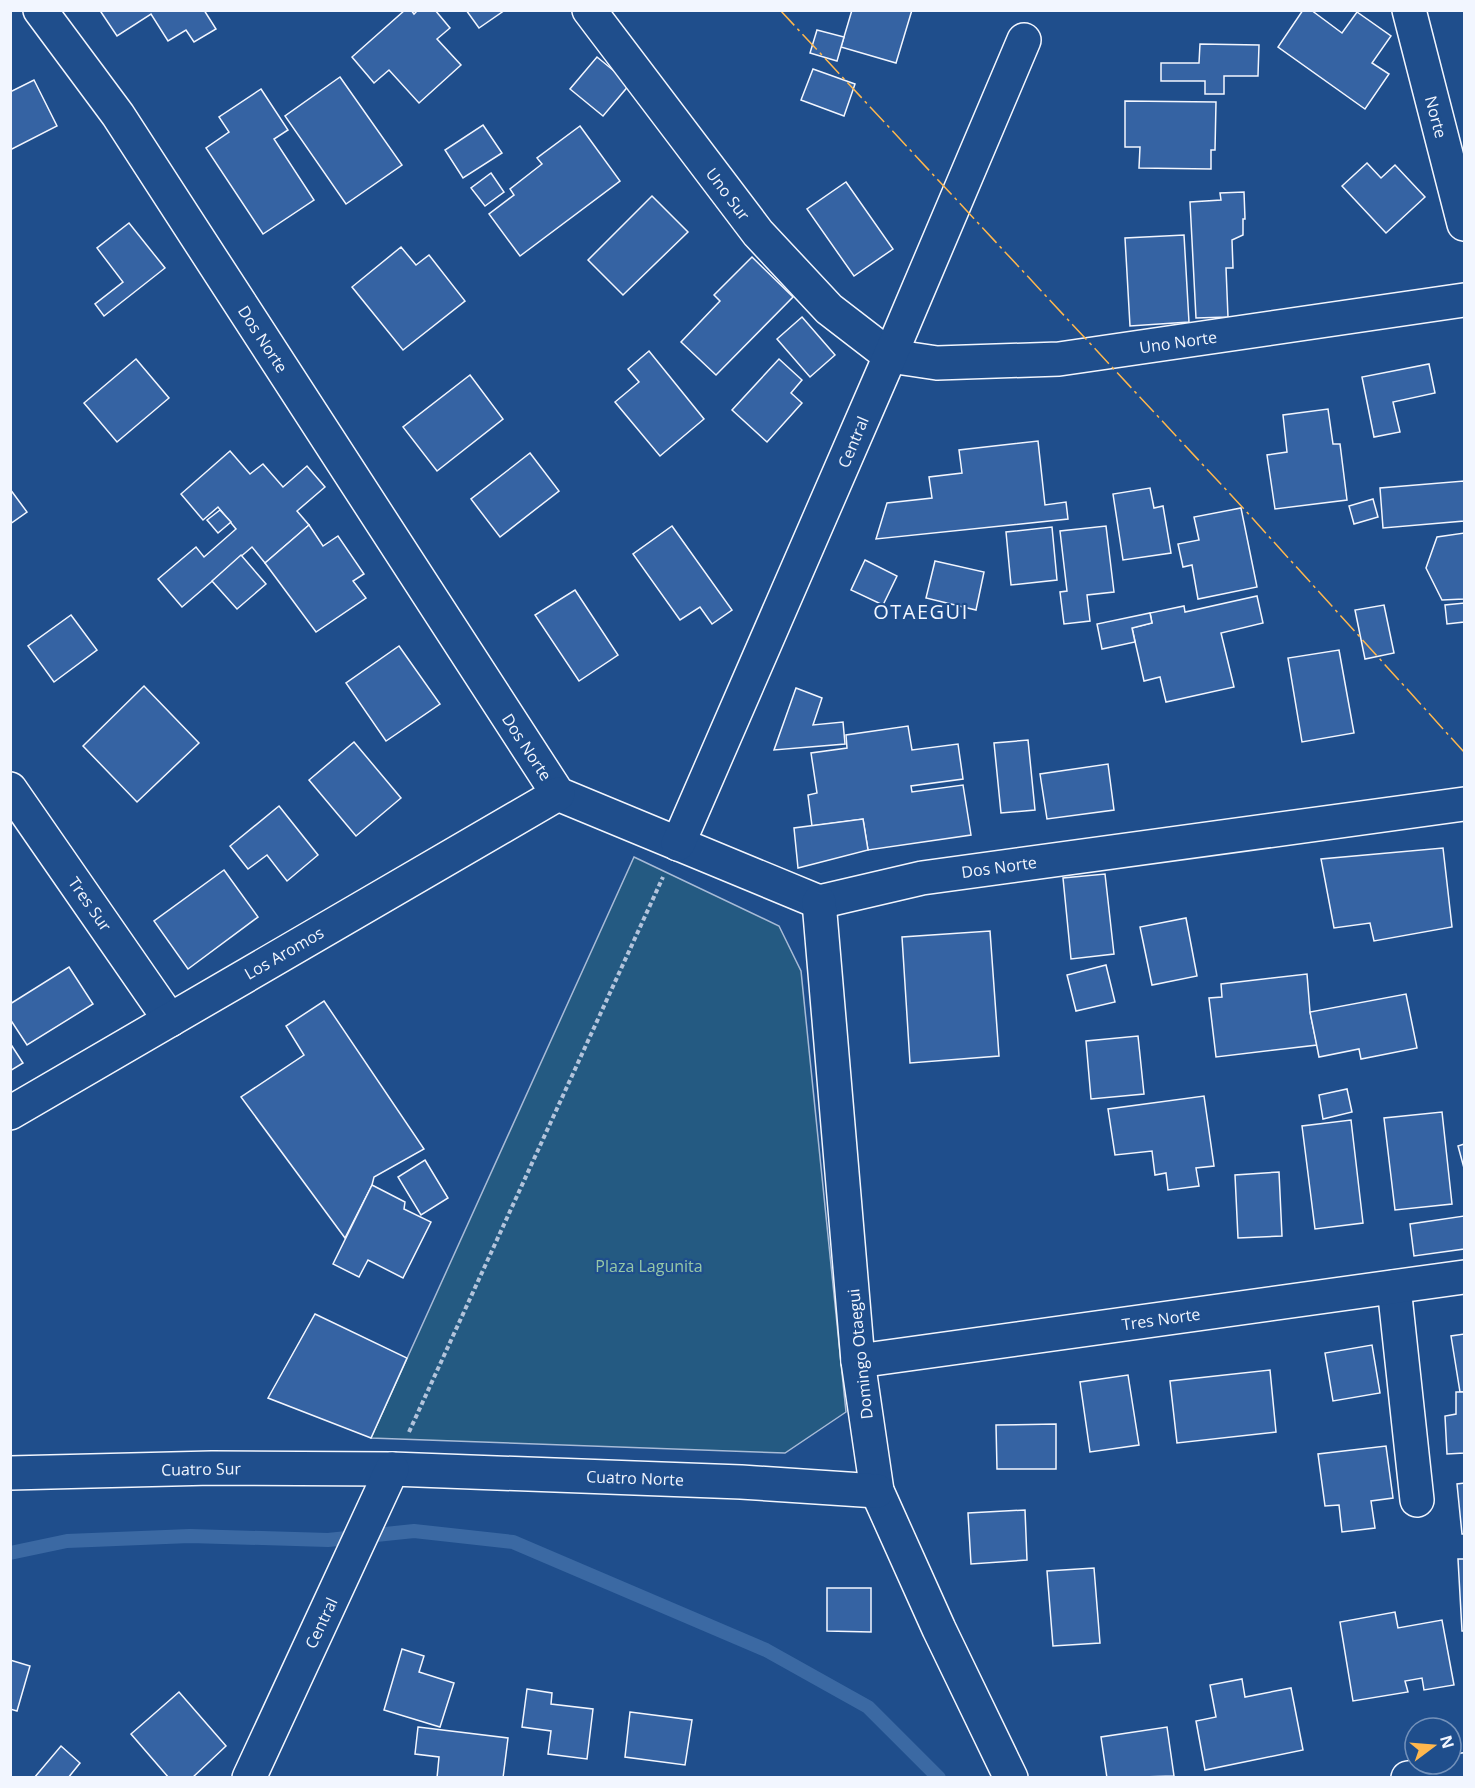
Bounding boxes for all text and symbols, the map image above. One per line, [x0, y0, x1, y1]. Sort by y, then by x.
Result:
street label: Norte [1420, 93, 1452, 141]
street label: Uno Sur [701, 163, 755, 225]
street label: Dos Norte [233, 301, 293, 377]
street label: Uno Norte [1138, 326, 1218, 358]
street label: Central [832, 413, 874, 471]
district label: OTAEGUI [873, 598, 969, 625]
street label: Dos Norte [497, 709, 557, 785]
street label: Dos Norte [960, 851, 1038, 883]
street label: Tres Sur [63, 873, 117, 936]
street label: Los Aromos [240, 921, 328, 985]
park label: Plaza Lagunita [595, 1255, 703, 1277]
street label: Domingo Otaegui [842, 1288, 878, 1420]
street label: Tres Norte [1120, 1303, 1202, 1335]
street label: Cuatro Sur [161, 1457, 242, 1481]
street label: Cuatro Norte [586, 1465, 684, 1491]
street label: Central [300, 1594, 342, 1652]
north arrow [1403, 1716, 1463, 1776]
text: N [1435, 1733, 1460, 1751]

